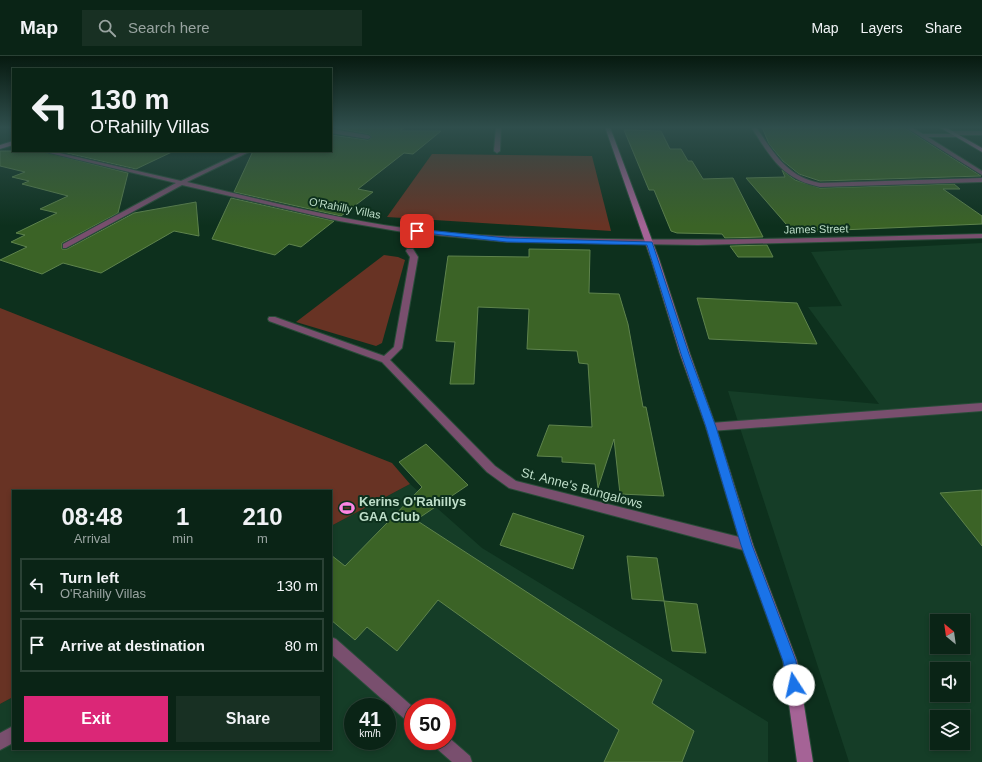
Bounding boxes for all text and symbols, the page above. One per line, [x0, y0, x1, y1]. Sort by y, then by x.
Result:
search box [82, 10, 362, 46]
text: Map [20, 17, 58, 38]
icon: search [96, 17, 118, 39]
text: Search here [128, 19, 210, 36]
text: Map [811, 20, 839, 36]
text: Layers [861, 20, 903, 36]
text: Share [925, 20, 962, 36]
icon: left [24, 84, 76, 136]
text: 130 m [90, 84, 169, 115]
text: O'Rahilly Villas [90, 117, 209, 137]
street label: O'Rahilly Villas [308, 195, 382, 221]
pin [400, 214, 434, 248]
icon: arrive [406, 220, 428, 242]
street label: James Street [783, 222, 849, 236]
street label: St. Anne's Bungalows [520, 465, 645, 512]
place label: Kerins O'Rahillys GAA Club [359, 494, 466, 524]
sports icon: Kerins O'Rahillys GAA Club [338, 499, 356, 517]
text: 08:48 [61, 503, 123, 530]
text: 1 [176, 503, 189, 530]
text: 210 [243, 503, 283, 530]
text: Arrival [74, 531, 111, 546]
text: min [172, 531, 193, 546]
text: m [257, 531, 268, 546]
text: Turn left [60, 569, 119, 586]
icon: left [26, 574, 48, 596]
text: 130 m [276, 577, 318, 594]
text: O'Rahilly Villas [60, 586, 146, 601]
north arrow [930, 614, 970, 654]
map controls [930, 614, 970, 750]
icon: arrive [26, 634, 48, 656]
text: Arrive at destination [60, 637, 205, 654]
text: 80 m [285, 637, 318, 654]
button: sound [930, 662, 970, 702]
position arrow [773, 664, 815, 706]
button: Exit [24, 696, 168, 742]
button: Share [176, 696, 320, 742]
speed limit sign: 50 [404, 698, 456, 750]
text: 41 [359, 708, 381, 730]
button: layers [930, 710, 970, 750]
text: km/h [359, 728, 381, 739]

